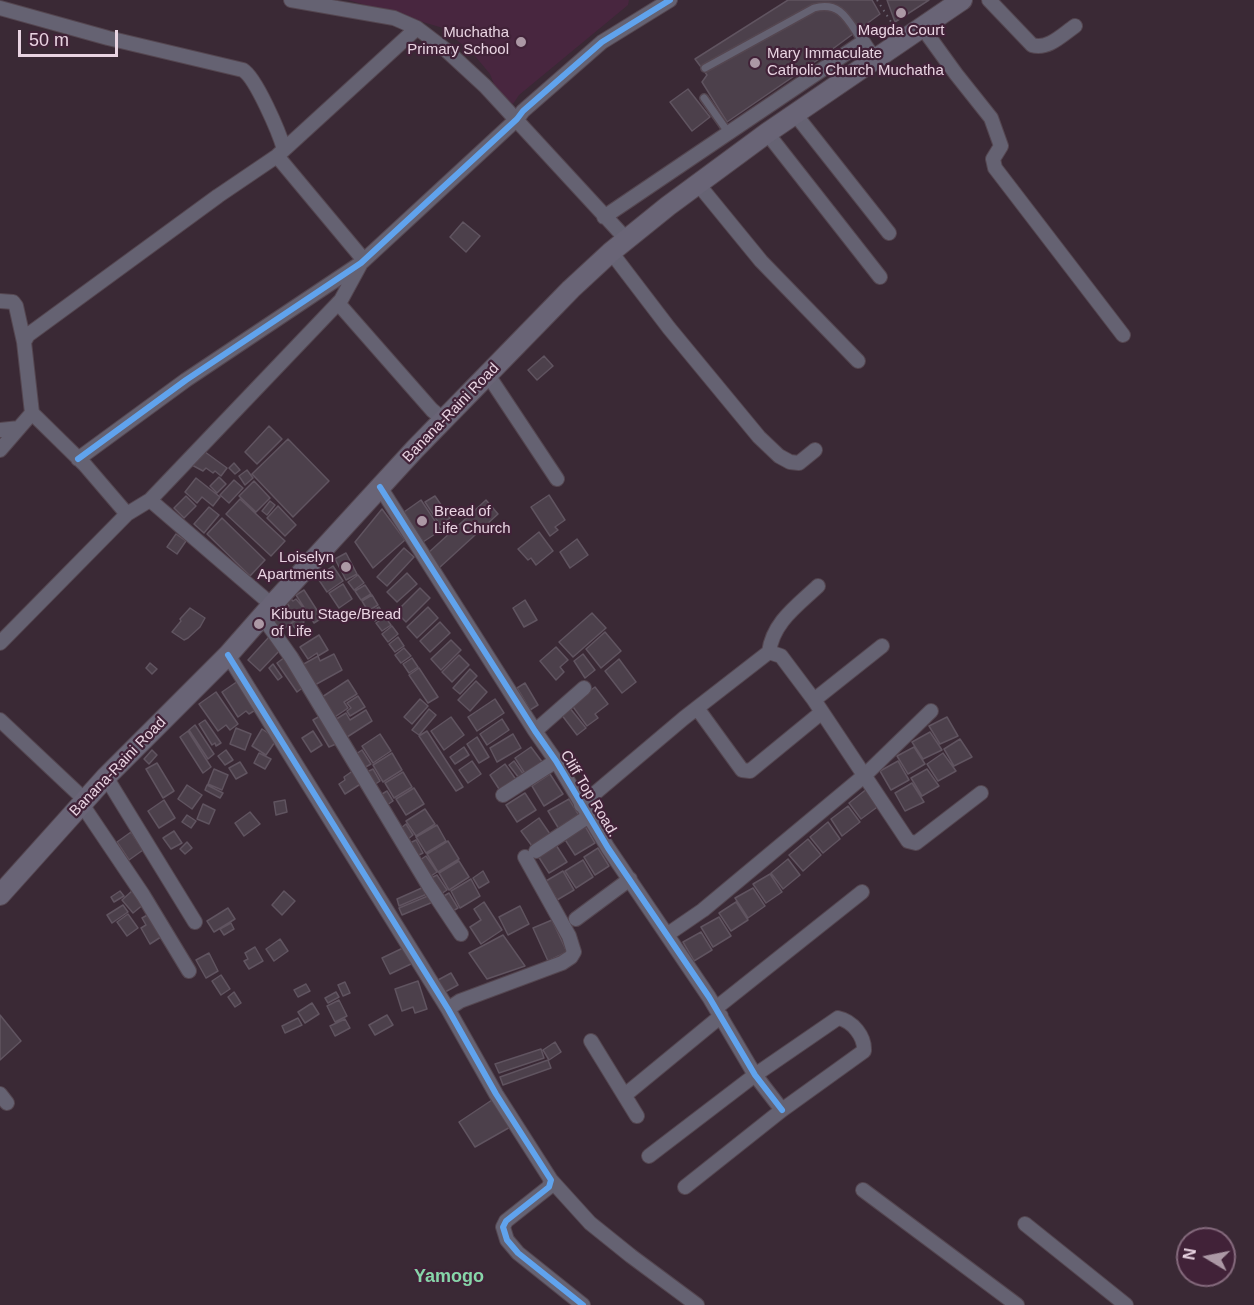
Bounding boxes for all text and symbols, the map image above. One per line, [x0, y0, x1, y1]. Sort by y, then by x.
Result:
marker: Magda Court [894, 6, 908, 20]
scale bar [21, 18, 122, 56]
place label: Magda Court [858, 22, 944, 40]
place label: Muchatha Primary School [407, 24, 509, 59]
text: 50 m [29, 30, 69, 50]
marker: Muchatha Primary School [514, 35, 528, 49]
place label: Mary Immaculate Catholic Church Muchatha [767, 45, 944, 80]
marker: Mary Immaculate Catholic Church Muchatha [748, 56, 762, 70]
street label: Banana-Raini Road [399, 360, 503, 466]
place label: Bread of Life Church [434, 503, 511, 538]
marker: Bread of Life Church [415, 514, 429, 528]
place label: Loiselyn Apartments [257, 549, 334, 584]
marker: Loiselyn Apartments [339, 560, 353, 574]
place label: Kibutu Stage/Bread of Life [271, 606, 401, 641]
marker: Kibutu Stage/Bread of Life [252, 617, 266, 631]
street label: Banana-Raini Road [66, 714, 170, 820]
street label: Cliff Top Road. [556, 747, 622, 841]
north arrow [1176, 1227, 1236, 1287]
text: N [1180, 1247, 1199, 1261]
district label: Yamogo [414, 1266, 484, 1288]

